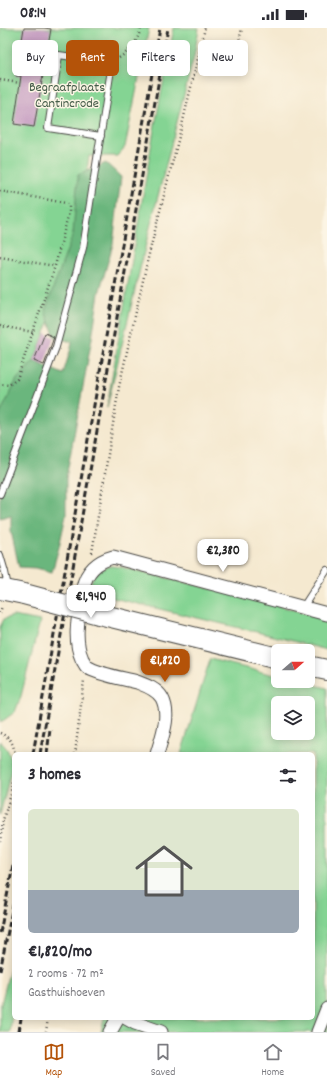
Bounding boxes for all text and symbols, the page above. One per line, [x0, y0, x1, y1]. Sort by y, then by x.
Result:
text: 08:14 [20, 3, 46, 25]
chip: Buy [12, 40, 58, 76]
chip: Rent [66, 40, 119, 76]
chip: Filters [127, 40, 190, 76]
chip: New [198, 40, 248, 76]
park label: Begraafplaats Cantincrode [29, 78, 105, 114]
pin: €2,380 [190, 539, 256, 573]
text: €2,380 [206, 542, 240, 561]
pin: €1,940 [58, 585, 124, 619]
text: €1,940 [75, 588, 107, 607]
north arrow [271, 644, 315, 688]
map controls [271, 644, 315, 740]
pin: €1,820 [132, 649, 198, 683]
text: €1,820 [150, 652, 180, 671]
button: layers [271, 696, 315, 740]
text: 3 homes [28, 764, 81, 788]
icon: filters [277, 765, 299, 787]
icon: home [128, 835, 200, 907]
text: €1,820/mo [28, 941, 92, 965]
text: 2 rooms · 72 m² [28, 965, 104, 984]
text: Gasthuishoeven [28, 984, 105, 1003]
tab: Map [43, 1041, 65, 1081]
tab: Saved [151, 1041, 175, 1081]
tab: Home [261, 1041, 284, 1081]

